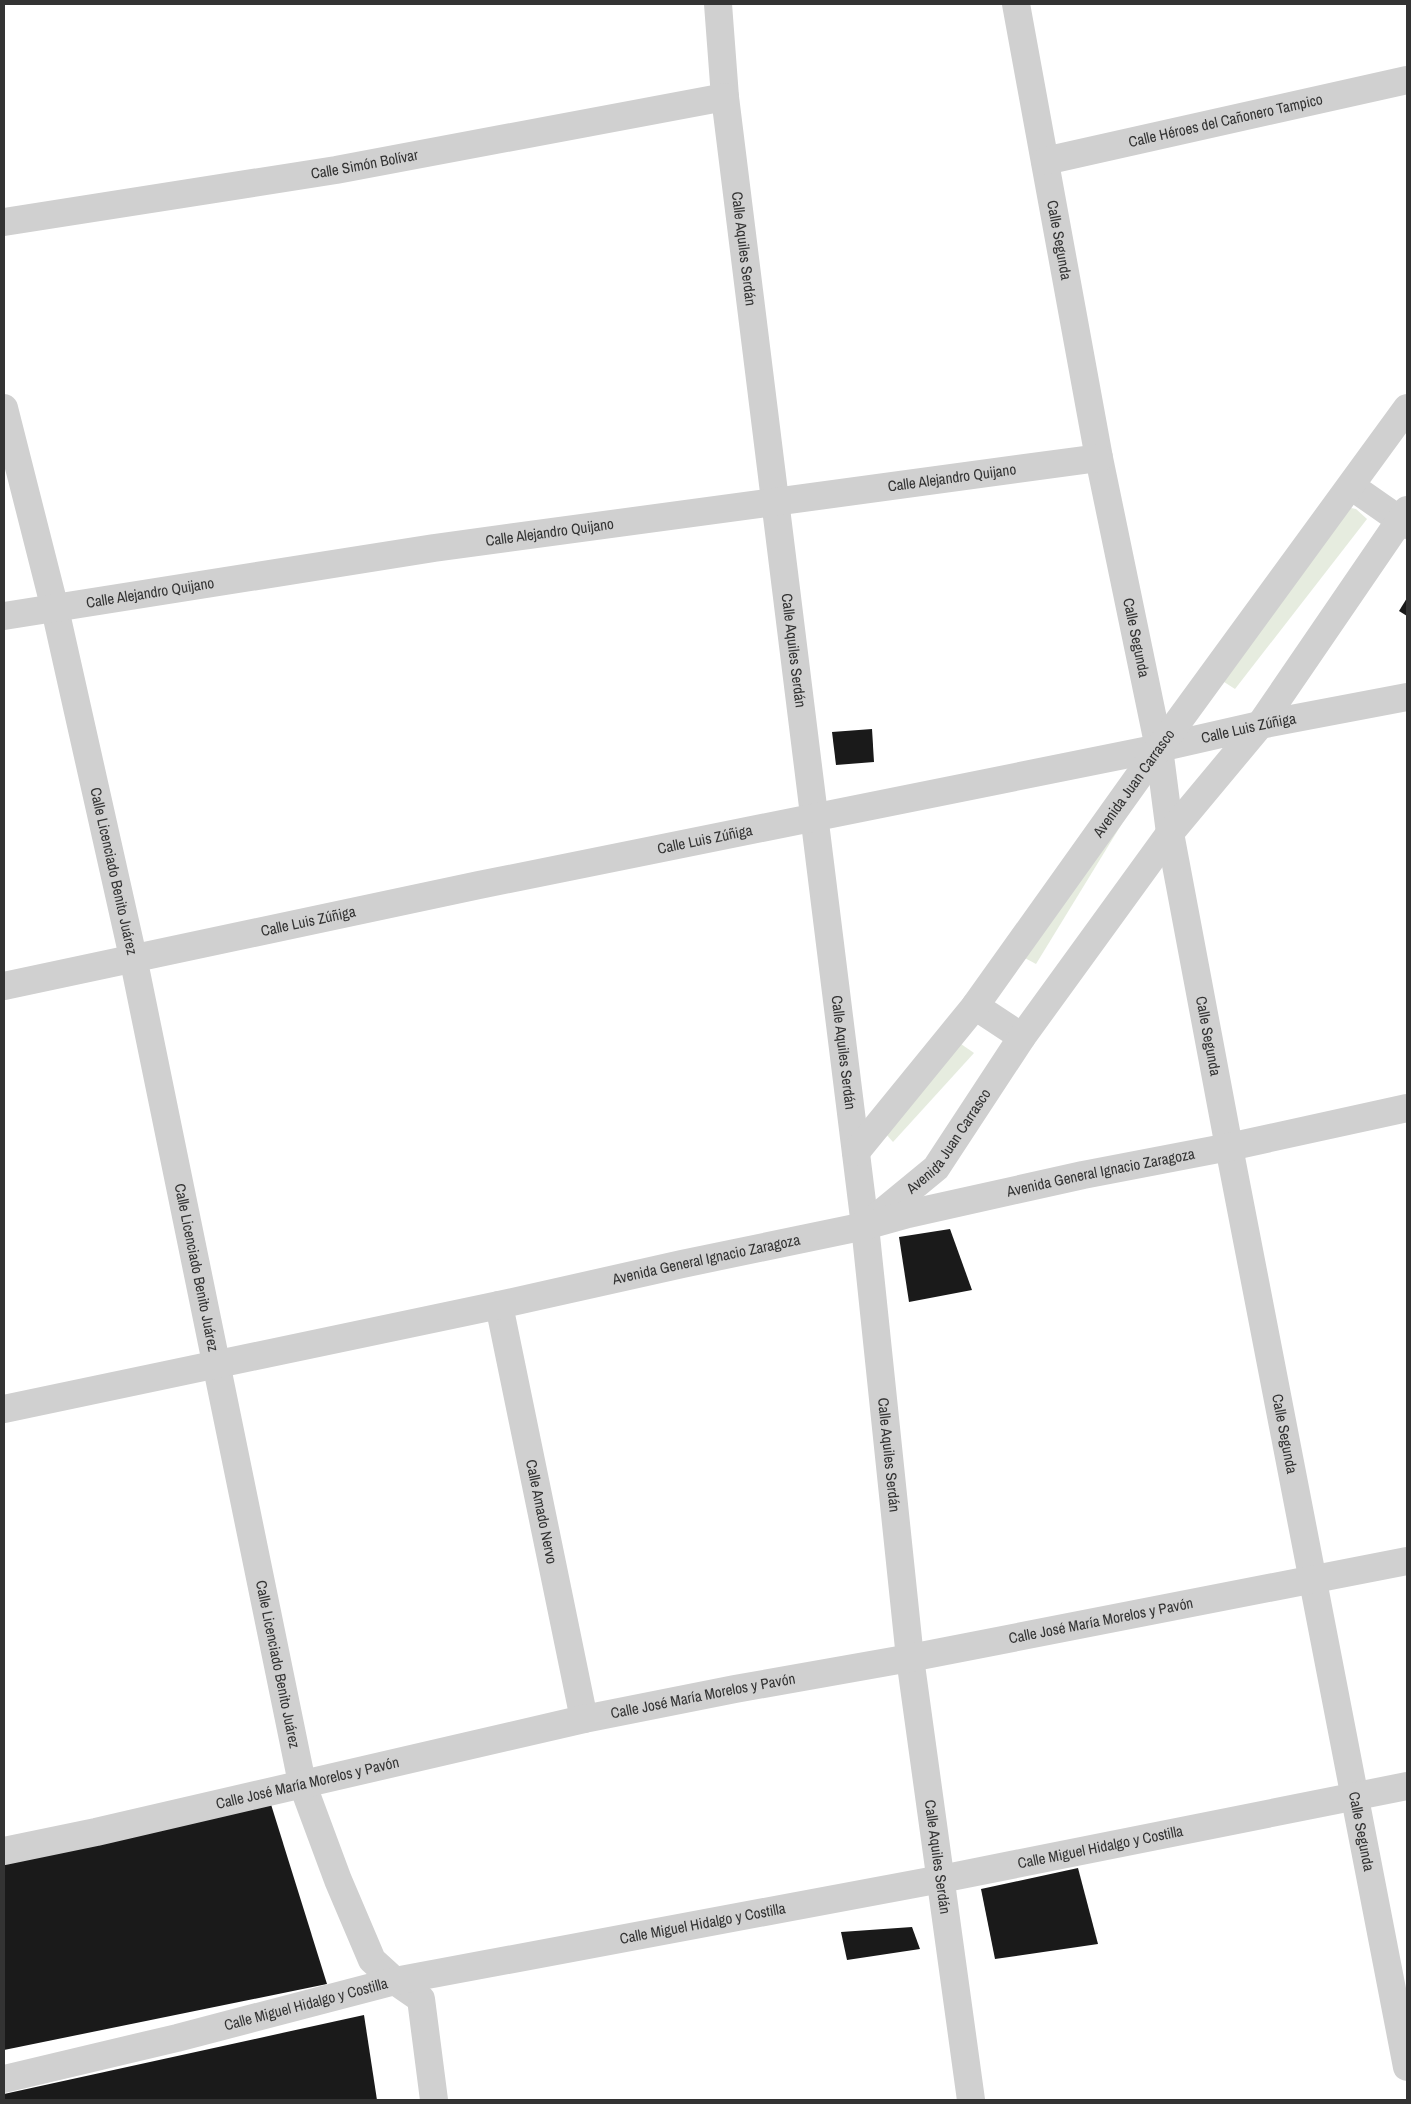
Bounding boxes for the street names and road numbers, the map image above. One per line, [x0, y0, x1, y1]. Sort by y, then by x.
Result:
street label: Calle Héroes del Cañonero Tampico [1126, 88, 1325, 152]
street label: Calle Simón Bolívar [309, 144, 420, 184]
street label: Calle Aquiles Serdán [727, 190, 762, 307]
street label: Calle Segunda [1042, 198, 1077, 282]
street label: Calle Alejandro Quijano [886, 458, 1018, 496]
street label: Calle Alejandro Quijano [484, 513, 615, 551]
street label: Calle Alejandro Quijano [85, 572, 216, 613]
street label: Calle Aquiles Serdán [777, 592, 812, 709]
street label: Calle Segunda [1118, 596, 1155, 679]
street label: Calle Luis Zúñiga [1199, 707, 1298, 748]
street label: Avenida Juan Carrasco [1087, 724, 1180, 842]
street label: Calle Licenciado Benito Juárez [85, 785, 143, 957]
street label: Calle Luis Zúñiga [655, 819, 754, 859]
street label: Calle Luis Zúñiga [259, 900, 358, 941]
street label: Calle Aquiles Serdán [826, 994, 861, 1111]
street label: Calle Segunda [1191, 994, 1226, 1078]
street label: Avenida Juan Carrasco [901, 1084, 995, 1199]
street label: Avenida General Ignacio Zaragoza [1004, 1143, 1197, 1202]
street label: Calle Licenciado Benito Juárez [170, 1182, 224, 1353]
street label: Avenida General Ignacio Zaragoza [609, 1229, 802, 1290]
street label: Calle Segunda [1267, 1392, 1303, 1476]
street label: Calle Aquiles Serdán [873, 1397, 906, 1513]
street label: Calle Amado Nervo [521, 1458, 563, 1566]
street label: Calle Licenciado Benito Juárez [251, 1578, 306, 1750]
street label: Calle José María Morelos y Pavón [1007, 1592, 1195, 1649]
street label: Calle José María Morelos y Pavón [609, 1668, 797, 1723]
street label: Calle José María Morelos y Pavón [214, 1751, 401, 1814]
street label: Calle Segunda [1344, 1790, 1380, 1873]
street label: Calle Aquiles Serdán [920, 1798, 956, 1915]
street label: Calle Miguel Hidalgo y Costilla [1016, 1820, 1185, 1873]
street label: Calle Miguel Hidalgo y Costilla [618, 1897, 787, 1949]
street label: Calle Miguel Hidalgo y Costilla [222, 1972, 390, 2035]

